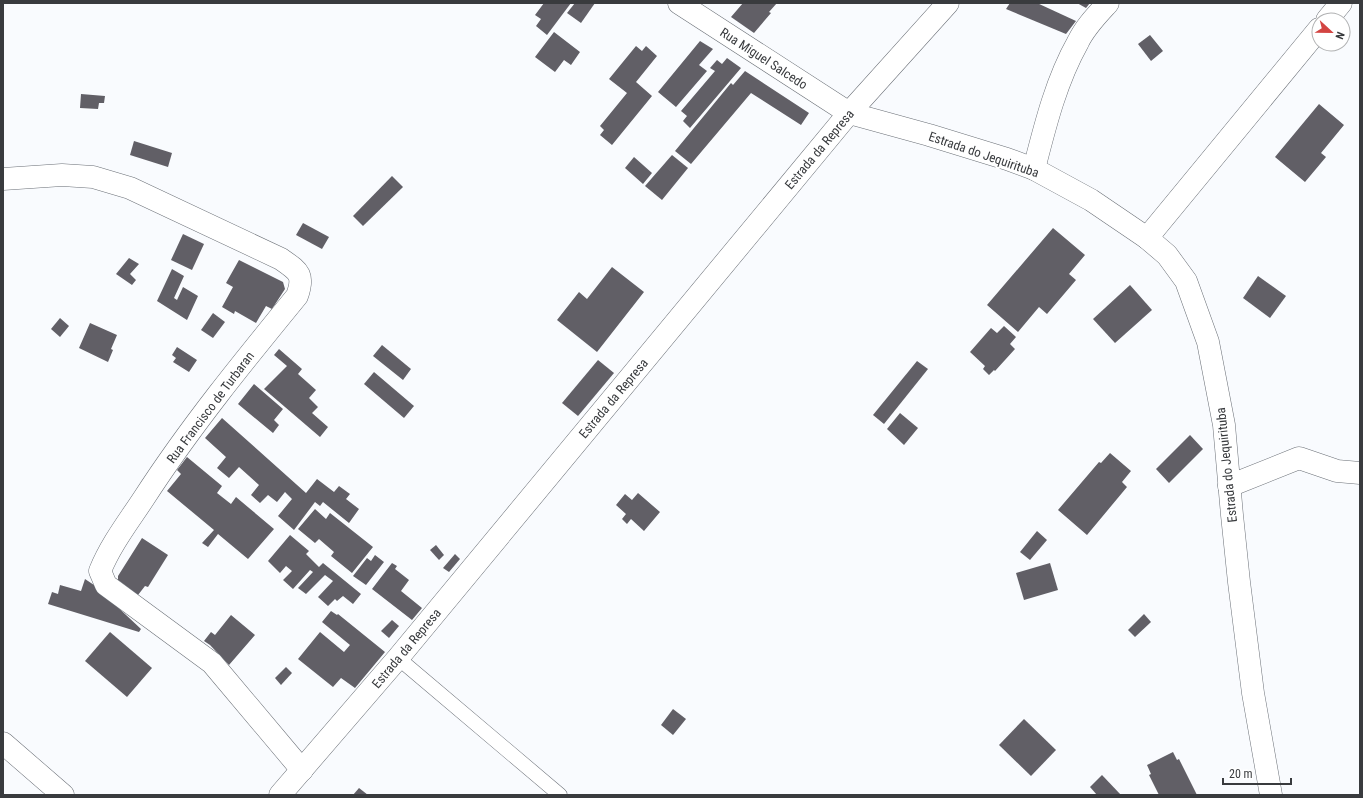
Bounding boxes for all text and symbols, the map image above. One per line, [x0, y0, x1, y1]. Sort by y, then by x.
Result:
north arrow [1311, 12, 1351, 52]
street label: Rua Miguel Salcedo [717, 25, 810, 92]
text: N [1332, 30, 1347, 41]
street label: Estrada da Represa [782, 107, 857, 192]
street label: Estrada do Jequirituba [927, 129, 1041, 180]
street label: Rua Francisco de Turbaran [164, 349, 257, 466]
street label: Estrada da Represa [576, 356, 651, 441]
street label: Estrada do Jequirituba [1213, 407, 1240, 523]
street label: Estrada da Represa [369, 606, 444, 691]
scale bar [1223, 760, 1291, 786]
text: 20 m [1229, 767, 1253, 781]

